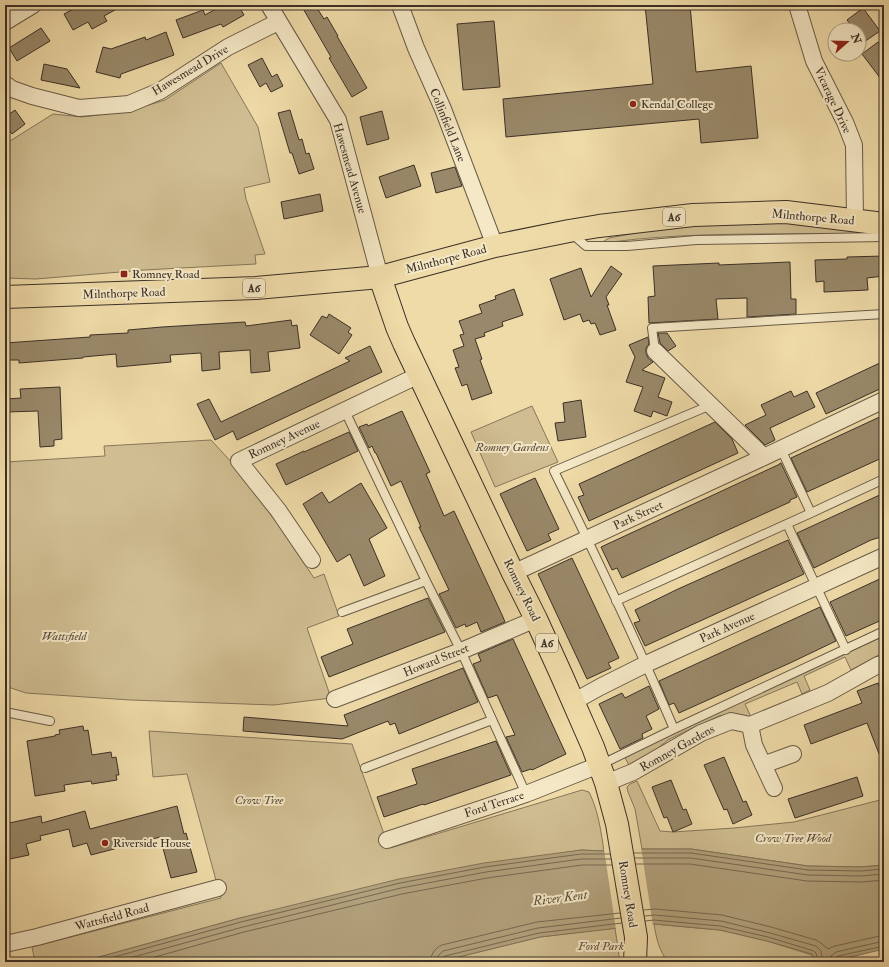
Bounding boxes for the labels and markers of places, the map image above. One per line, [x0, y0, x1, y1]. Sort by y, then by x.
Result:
place label: Kendal College [641, 97, 713, 112]
marker: Kendal College [628, 99, 638, 109]
place label: Romney Road [132, 267, 200, 282]
marker: Romney Road [119, 269, 129, 279]
place label: Riverside House [113, 836, 191, 851]
marker: Riverside House [100, 838, 110, 848]

